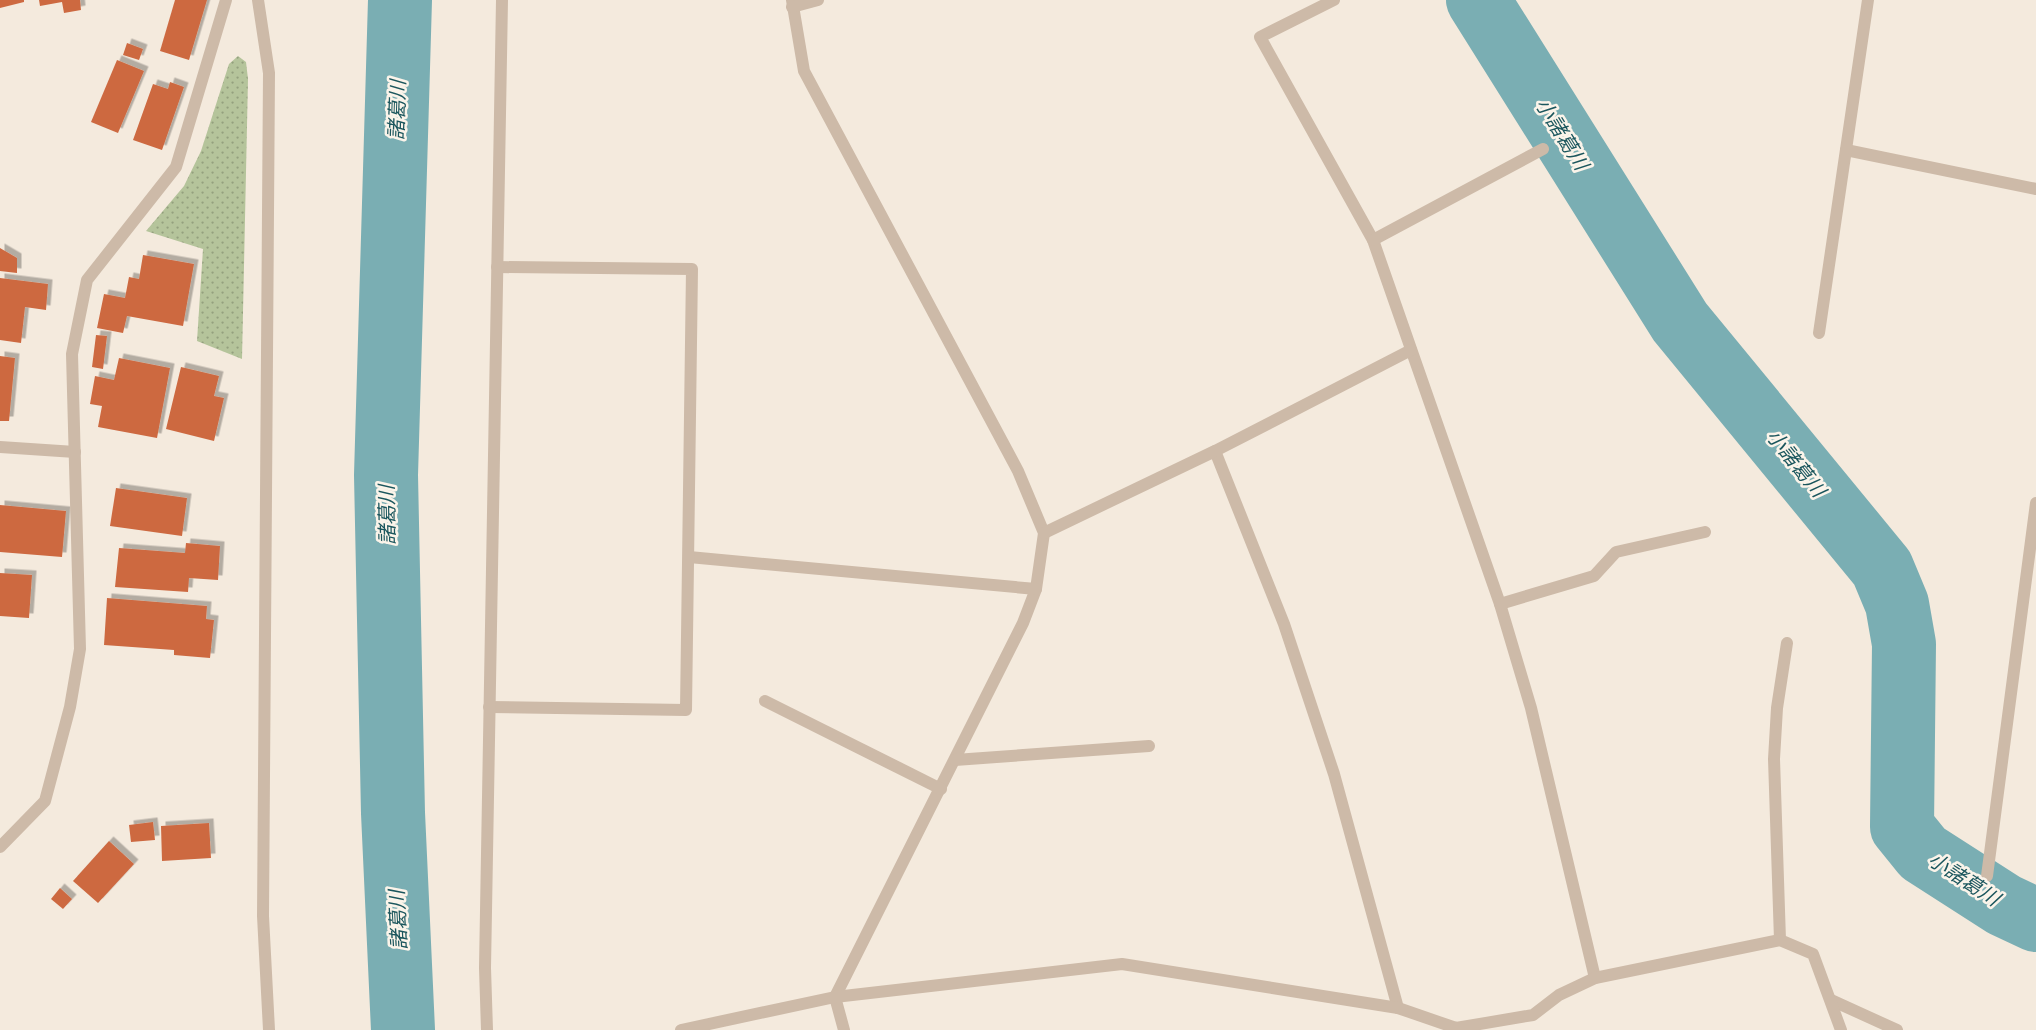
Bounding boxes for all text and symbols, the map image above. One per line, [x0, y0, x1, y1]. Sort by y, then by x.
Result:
water label: 諸葛川 [384, 78, 410, 140]
water label: 小諸葛川 [1531, 94, 1594, 176]
water label: 小諸葛川 [1762, 424, 1832, 503]
water label: 諸葛川 [374, 483, 400, 545]
water label: 小諸葛川 [1924, 847, 2006, 912]
water label: 諸葛川 [384, 887, 412, 951]

